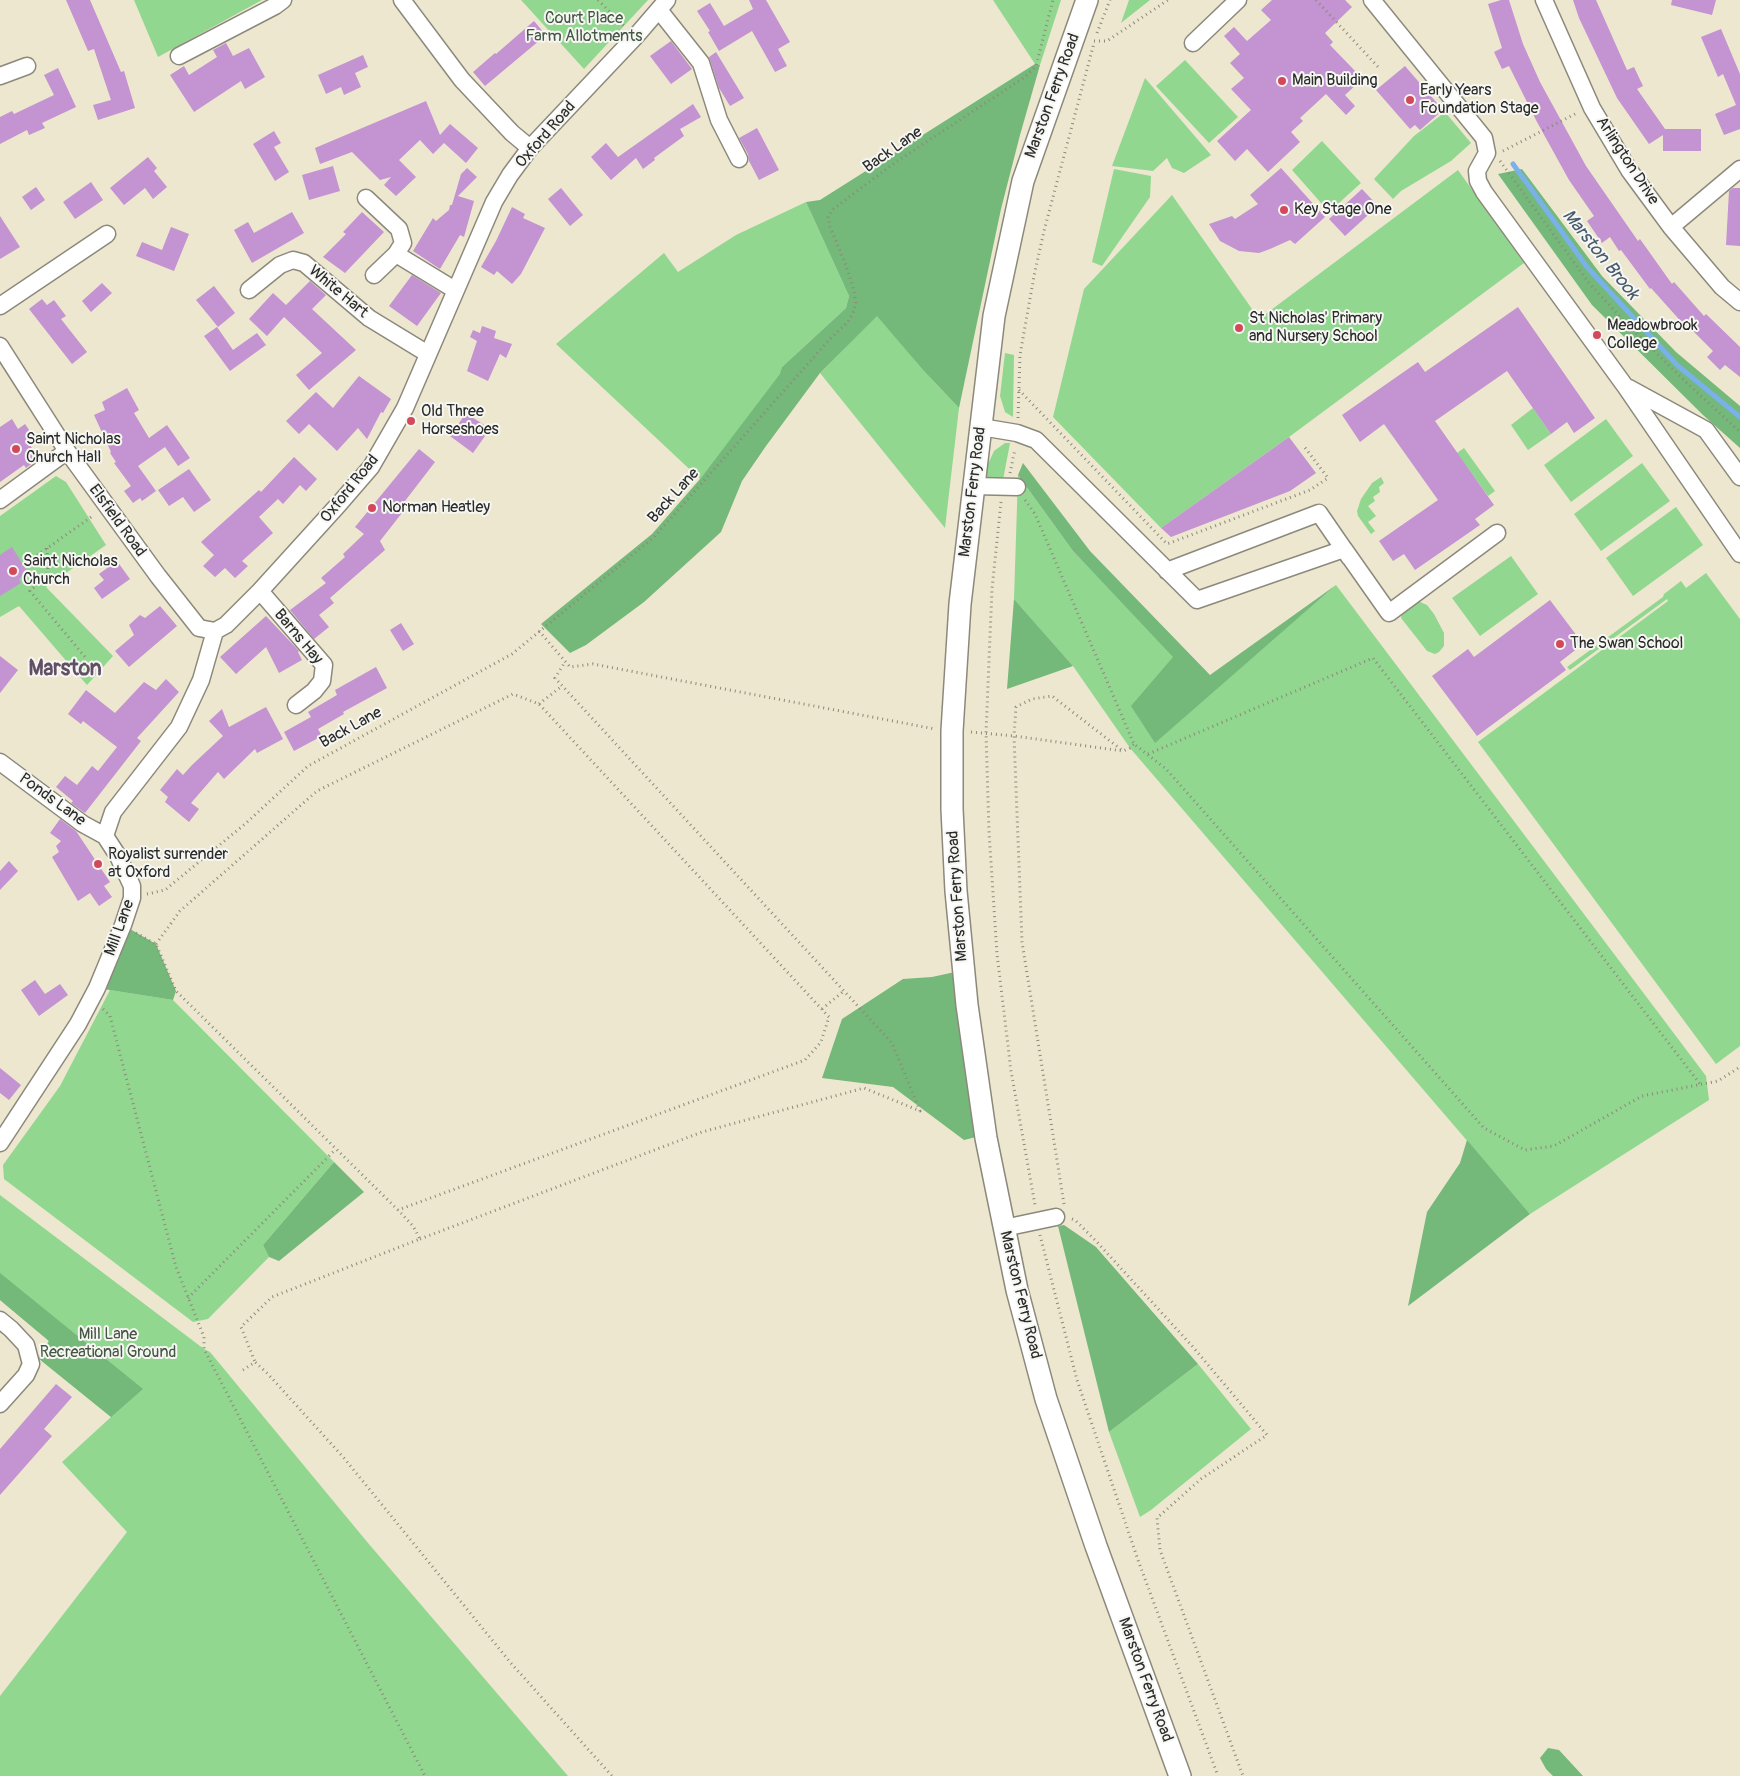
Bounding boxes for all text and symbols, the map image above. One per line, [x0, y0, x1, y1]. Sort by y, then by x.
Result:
park label: Court Place Farm Allotments [526, 9, 642, 47]
street label: Marston Ferry Road [1022, 31, 1084, 161]
place label: Main Building [1292, 71, 1378, 91]
marker: Main Building [1276, 75, 1288, 87]
place label: Early Years Foundation Stage [1420, 81, 1539, 119]
marker: Early Years Foundation Stage [1404, 94, 1416, 106]
street label: Oxford Road [512, 98, 580, 172]
street label: Arlington Drive [1591, 113, 1663, 209]
street label: Back Lane [860, 123, 926, 177]
place label: Key Stage One [1294, 200, 1392, 220]
marker: Key Stage One [1278, 204, 1290, 216]
water label: Marston Brook [1557, 206, 1643, 304]
street label: White Hart [304, 262, 372, 322]
place label: St Nicholas' Primary and Nursery School [1249, 309, 1382, 347]
place label: Meadowbrook College [1607, 316, 1698, 354]
marker: St Nicholas' Primary and Nursery School [1233, 322, 1245, 334]
marker: Meadowbrook College [1591, 329, 1603, 341]
place label: Old Three Horseshoes [421, 402, 499, 440]
marker: Old Three Horseshoes [405, 415, 417, 427]
street label: Marston Ferry Road [955, 426, 991, 558]
place label: Saint Nicholas Church Hall [26, 430, 121, 468]
marker: Saint Nicholas Church Hall [10, 443, 22, 455]
street label: Oxford Road [317, 451, 383, 527]
street label: Back Lane [644, 464, 704, 528]
street label: Elsfield Road [84, 481, 150, 561]
place label: Norman Heatley [382, 498, 490, 518]
marker: Norman Heatley [366, 502, 378, 514]
place label: Saint Nicholas Church [23, 552, 118, 590]
marker: Saint Nicholas Church [7, 565, 19, 577]
street label: Barns Hay [269, 606, 327, 668]
place label: The Swan School [1570, 634, 1683, 654]
marker: The Swan School [1554, 638, 1566, 650]
district label: Marston [28, 657, 102, 683]
street label: Back Lane [317, 703, 385, 753]
street label: Ponds Lane [15, 769, 89, 831]
street label: Marston Ferry Road [944, 830, 972, 962]
place label: Royalist surrender at Oxford [108, 845, 228, 883]
marker: Royalist surrender at Oxford [92, 858, 104, 870]
street label: Mill Lane [101, 897, 139, 959]
street label: Marston Ferry Road [995, 1229, 1045, 1361]
park label: Mill Lane Recreational Ground [40, 1325, 176, 1363]
street label: Marston Ferry Road [1114, 1615, 1176, 1745]

